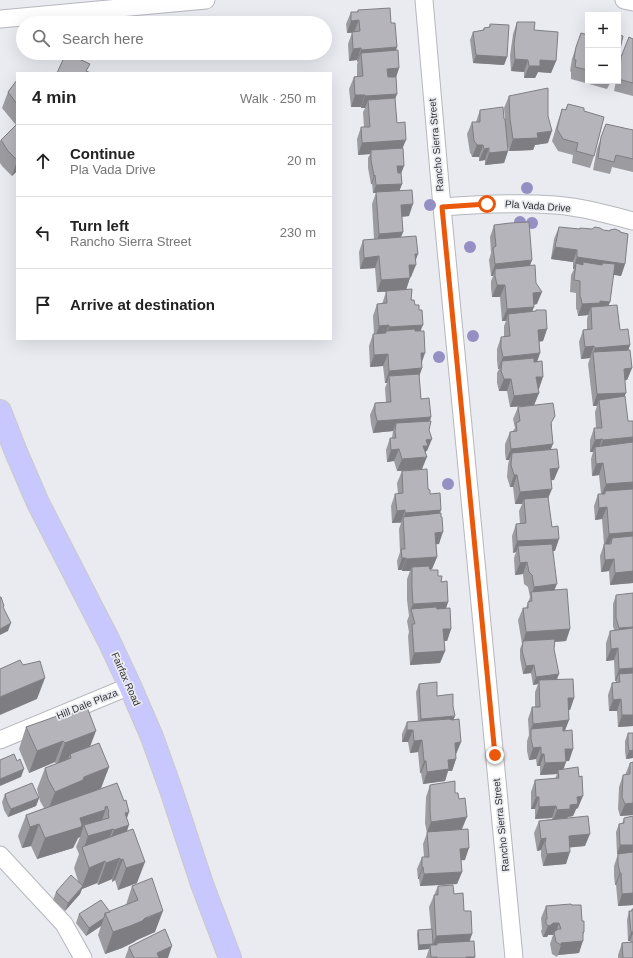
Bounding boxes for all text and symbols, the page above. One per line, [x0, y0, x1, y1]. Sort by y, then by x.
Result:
map controls [585, 12, 621, 84]
button: + [585, 12, 621, 48]
search box [16, 16, 332, 60]
icon: search [30, 27, 52, 49]
text: Search here [62, 30, 144, 47]
button: − [585, 48, 621, 84]
text: 4 min [32, 88, 76, 107]
text: Walk · 250 m [240, 91, 316, 106]
street label: Rancho Sierra Street [426, 98, 446, 192]
text: Continue [70, 145, 135, 162]
icon: ahead [32, 150, 54, 172]
text: 20 m [287, 153, 316, 168]
text: Pla Vada Drive [70, 162, 156, 177]
route start [478, 195, 496, 213]
street label: Pla Vada Drive [505, 198, 572, 214]
text: Turn left [70, 217, 129, 234]
icon: left [32, 222, 54, 244]
text: 230 m [280, 225, 316, 240]
text: Rancho Sierra Street [70, 234, 191, 249]
icon: arrive [32, 294, 54, 316]
text: Arrive at destination [70, 296, 215, 313]
street label: Fairfax Road [109, 651, 143, 707]
street label: Hill Dale Plaza [55, 687, 120, 721]
route end [486, 746, 504, 764]
street label: Rancho Sierra Street [491, 778, 511, 872]

